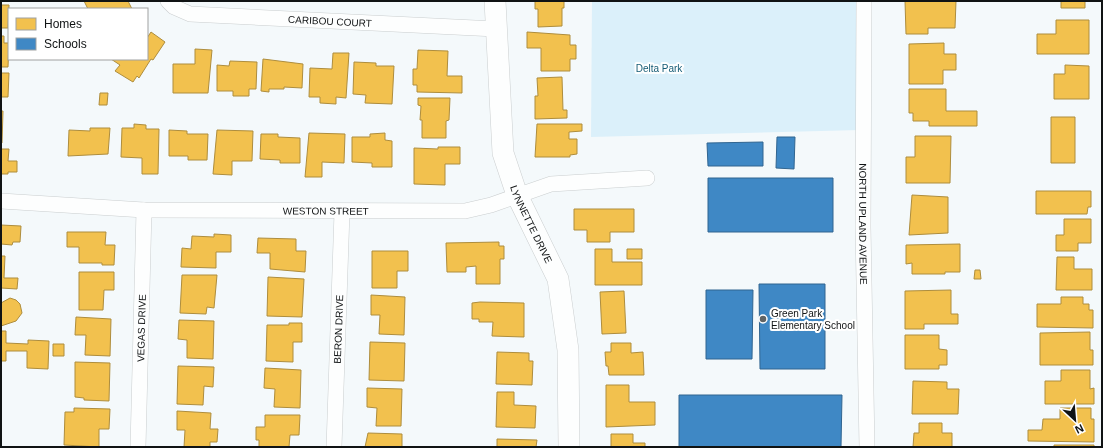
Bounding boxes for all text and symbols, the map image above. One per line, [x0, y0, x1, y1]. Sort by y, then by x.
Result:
legend [8, 8, 148, 60]
street label: CARIBOU COURT [288, 14, 372, 29]
text: Homes [44, 17, 82, 31]
text: Schools [44, 37, 87, 51]
park label: Delta Park [636, 63, 683, 74]
street label: NORTH UPLAND AVENUE [857, 163, 869, 285]
street label: LYNNETTE DRIVE [508, 184, 555, 265]
street label: WESTON STREET [283, 205, 369, 217]
street label: VEGAS DRIVE [135, 294, 148, 362]
street label: BERON DRIVE [332, 294, 345, 364]
place label: Green Park Elementary School [771, 308, 855, 331]
marker: Green Park Elementary School [758, 314, 768, 324]
north arrow [1055, 400, 1095, 440]
text: N [1073, 422, 1086, 436]

